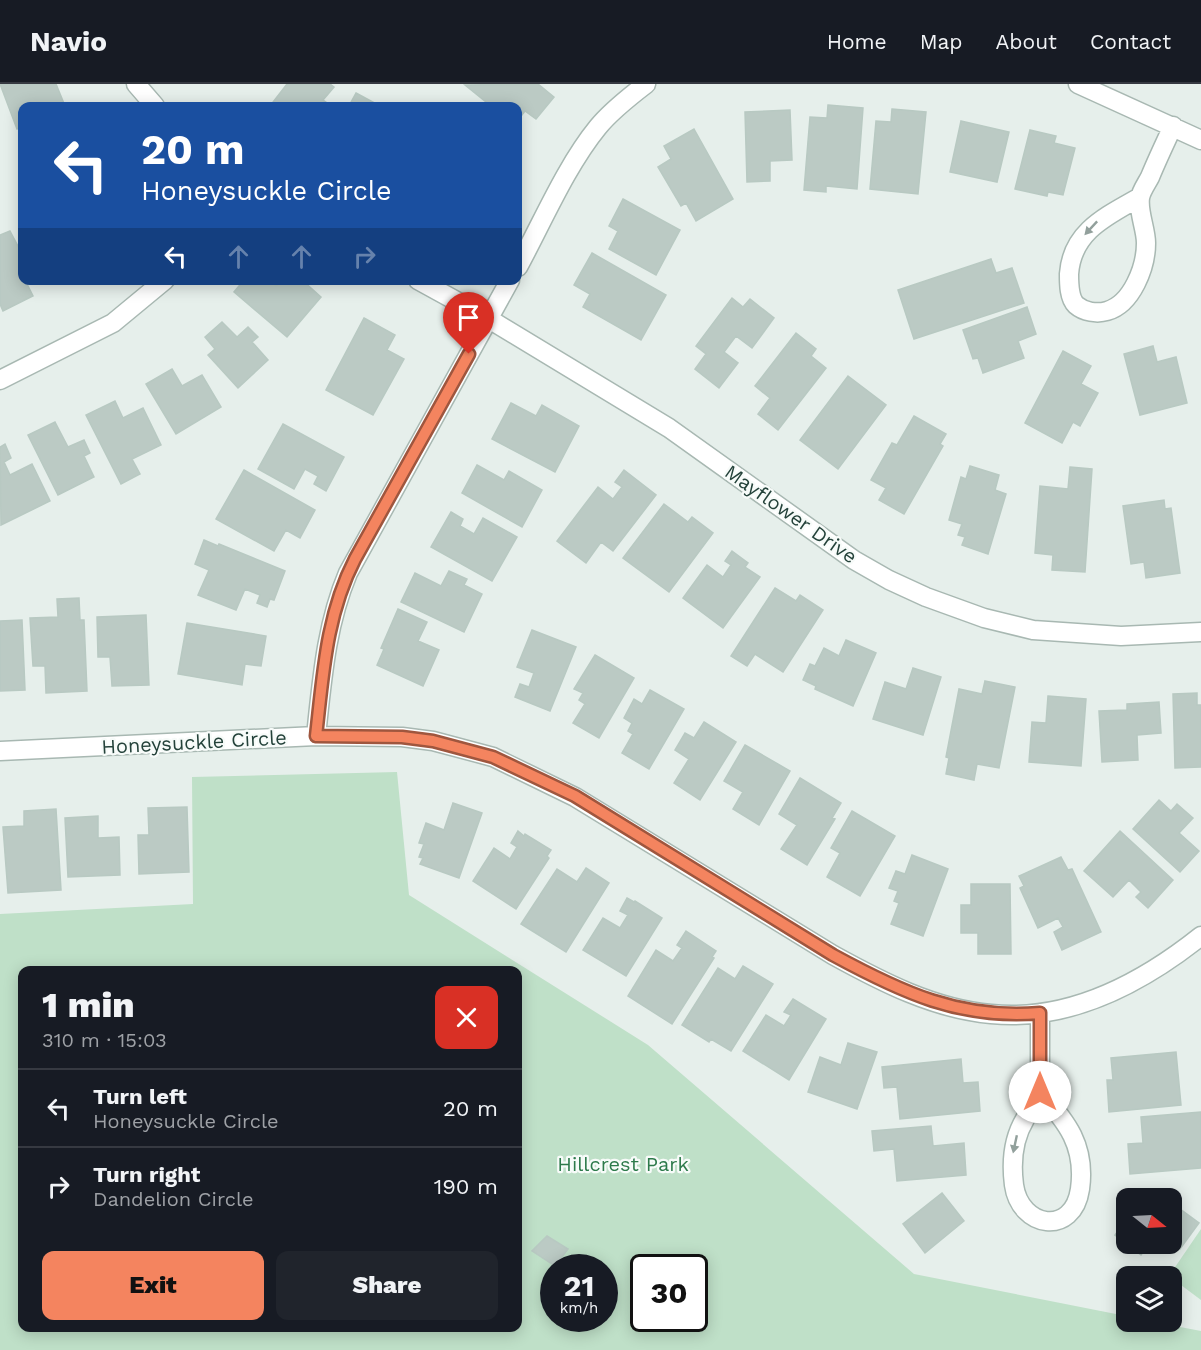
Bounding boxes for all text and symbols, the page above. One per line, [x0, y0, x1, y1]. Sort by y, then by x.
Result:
text: Navio [30, 25, 107, 58]
text: Home [827, 29, 887, 54]
text: Map [920, 29, 963, 54]
text: About [996, 29, 1057, 54]
text: Contact [1090, 29, 1171, 54]
text: 20 m [141, 125, 245, 174]
icon: left [42, 126, 120, 204]
text: Honeysuckle Circle [141, 175, 392, 207]
one-way arrow [1084, 221, 1098, 236]
icon: left [159, 240, 192, 273]
icon: ahead [222, 240, 255, 273]
icon: ahead [285, 240, 318, 273]
icon: right [348, 240, 381, 273]
pin [443, 292, 494, 354]
icon: arrive [452, 301, 485, 334]
street label: Mayflower Drive [720, 459, 862, 569]
street label: Honeysuckle Circle [101, 725, 287, 759]
text: 1 min [42, 984, 135, 1026]
button: close [435, 986, 498, 1049]
text: 310 m · 15:03 [42, 1028, 167, 1052]
position arrow [1008, 1060, 1072, 1124]
text: Turn left [93, 1084, 187, 1109]
icon: left [42, 1092, 75, 1125]
text: 20 m [443, 1096, 498, 1121]
text: Honeysuckle Circle [93, 1109, 279, 1133]
one-way arrow [1010, 1135, 1019, 1154]
park label: Hillcrest Park [557, 1152, 689, 1176]
text: Turn right [93, 1162, 200, 1187]
icon: right [42, 1170, 75, 1203]
text: 190 m [434, 1174, 498, 1199]
text: Dandelion Circle [93, 1187, 254, 1211]
north arrow [1116, 1188, 1182, 1254]
map controls [1116, 1188, 1182, 1332]
button: Exit [42, 1251, 264, 1320]
button: Share [276, 1251, 498, 1320]
speed limit sign: 30 [630, 1254, 708, 1332]
button: layers [1116, 1266, 1182, 1332]
text: 21 [564, 1268, 594, 1303]
text: km/h [560, 1299, 598, 1317]

